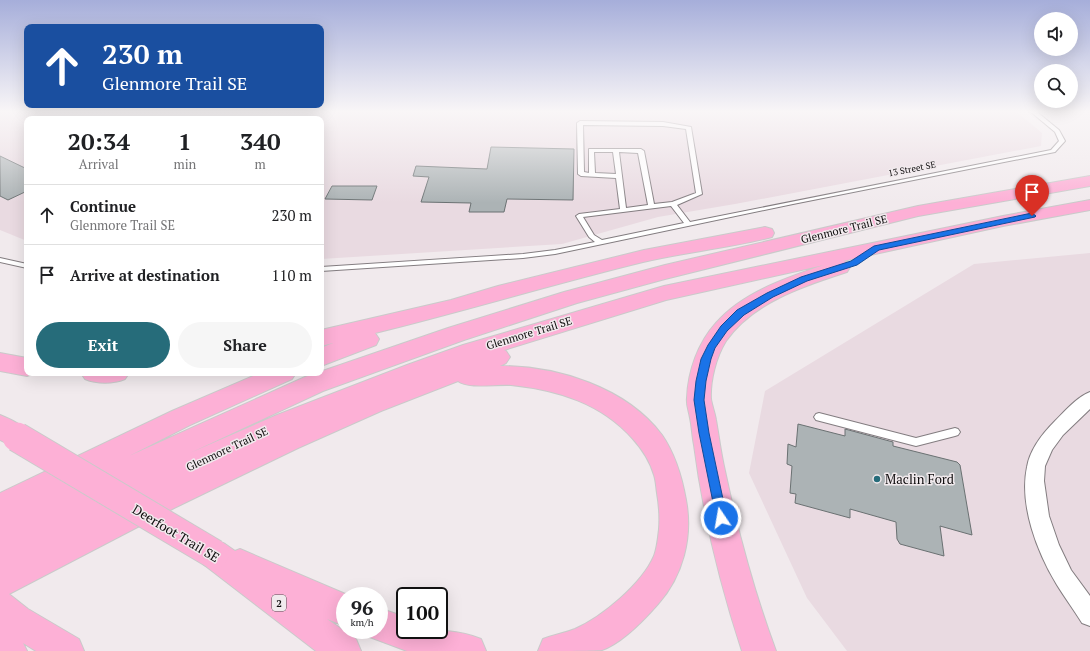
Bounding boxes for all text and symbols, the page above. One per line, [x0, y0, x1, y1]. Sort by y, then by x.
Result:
map controls [1034, 12, 1078, 108]
button: sound [1034, 12, 1078, 56]
text: 230 m [102, 35, 183, 72]
icon: ahead [36, 40, 88, 92]
button: search [1034, 64, 1078, 108]
text: Glenmore Trail SE [102, 71, 247, 95]
text: 20:34 [67, 125, 130, 157]
text: 1 [178, 125, 192, 157]
text: 340 [240, 125, 280, 157]
text: Arrival [79, 155, 119, 173]
text: min [173, 155, 196, 173]
text: m [255, 155, 266, 173]
street label: 13 Street SE [887, 159, 937, 179]
pin [1015, 175, 1049, 216]
icon: arrive [1021, 181, 1043, 203]
text: Continue [70, 196, 136, 216]
icon: ahead [36, 204, 58, 226]
text: 230 m [271, 205, 312, 225]
street label: Glenmore Trail SE [799, 211, 889, 247]
text: Glenmore Trail SE [70, 216, 175, 234]
icon: arrive [36, 264, 58, 286]
text: Arrive at destination [70, 265, 220, 285]
text: 110 m [271, 265, 312, 285]
street label: Glenmore Trail SE [484, 313, 574, 353]
button: Exit [36, 322, 170, 368]
button: Share [178, 322, 312, 368]
street label: Glenmore Trail SE [184, 424, 270, 474]
place label: Maclin Ford [885, 470, 954, 488]
marker: Maclin Ford [872, 474, 882, 484]
position arrow [700, 497, 742, 539]
street label: Deerfoot Trail SE [129, 500, 223, 566]
speed limit sign: 100 [396, 587, 448, 639]
text: 96 [351, 594, 373, 621]
road number: 2 [272, 595, 286, 611]
text: km/h [350, 616, 374, 629]

